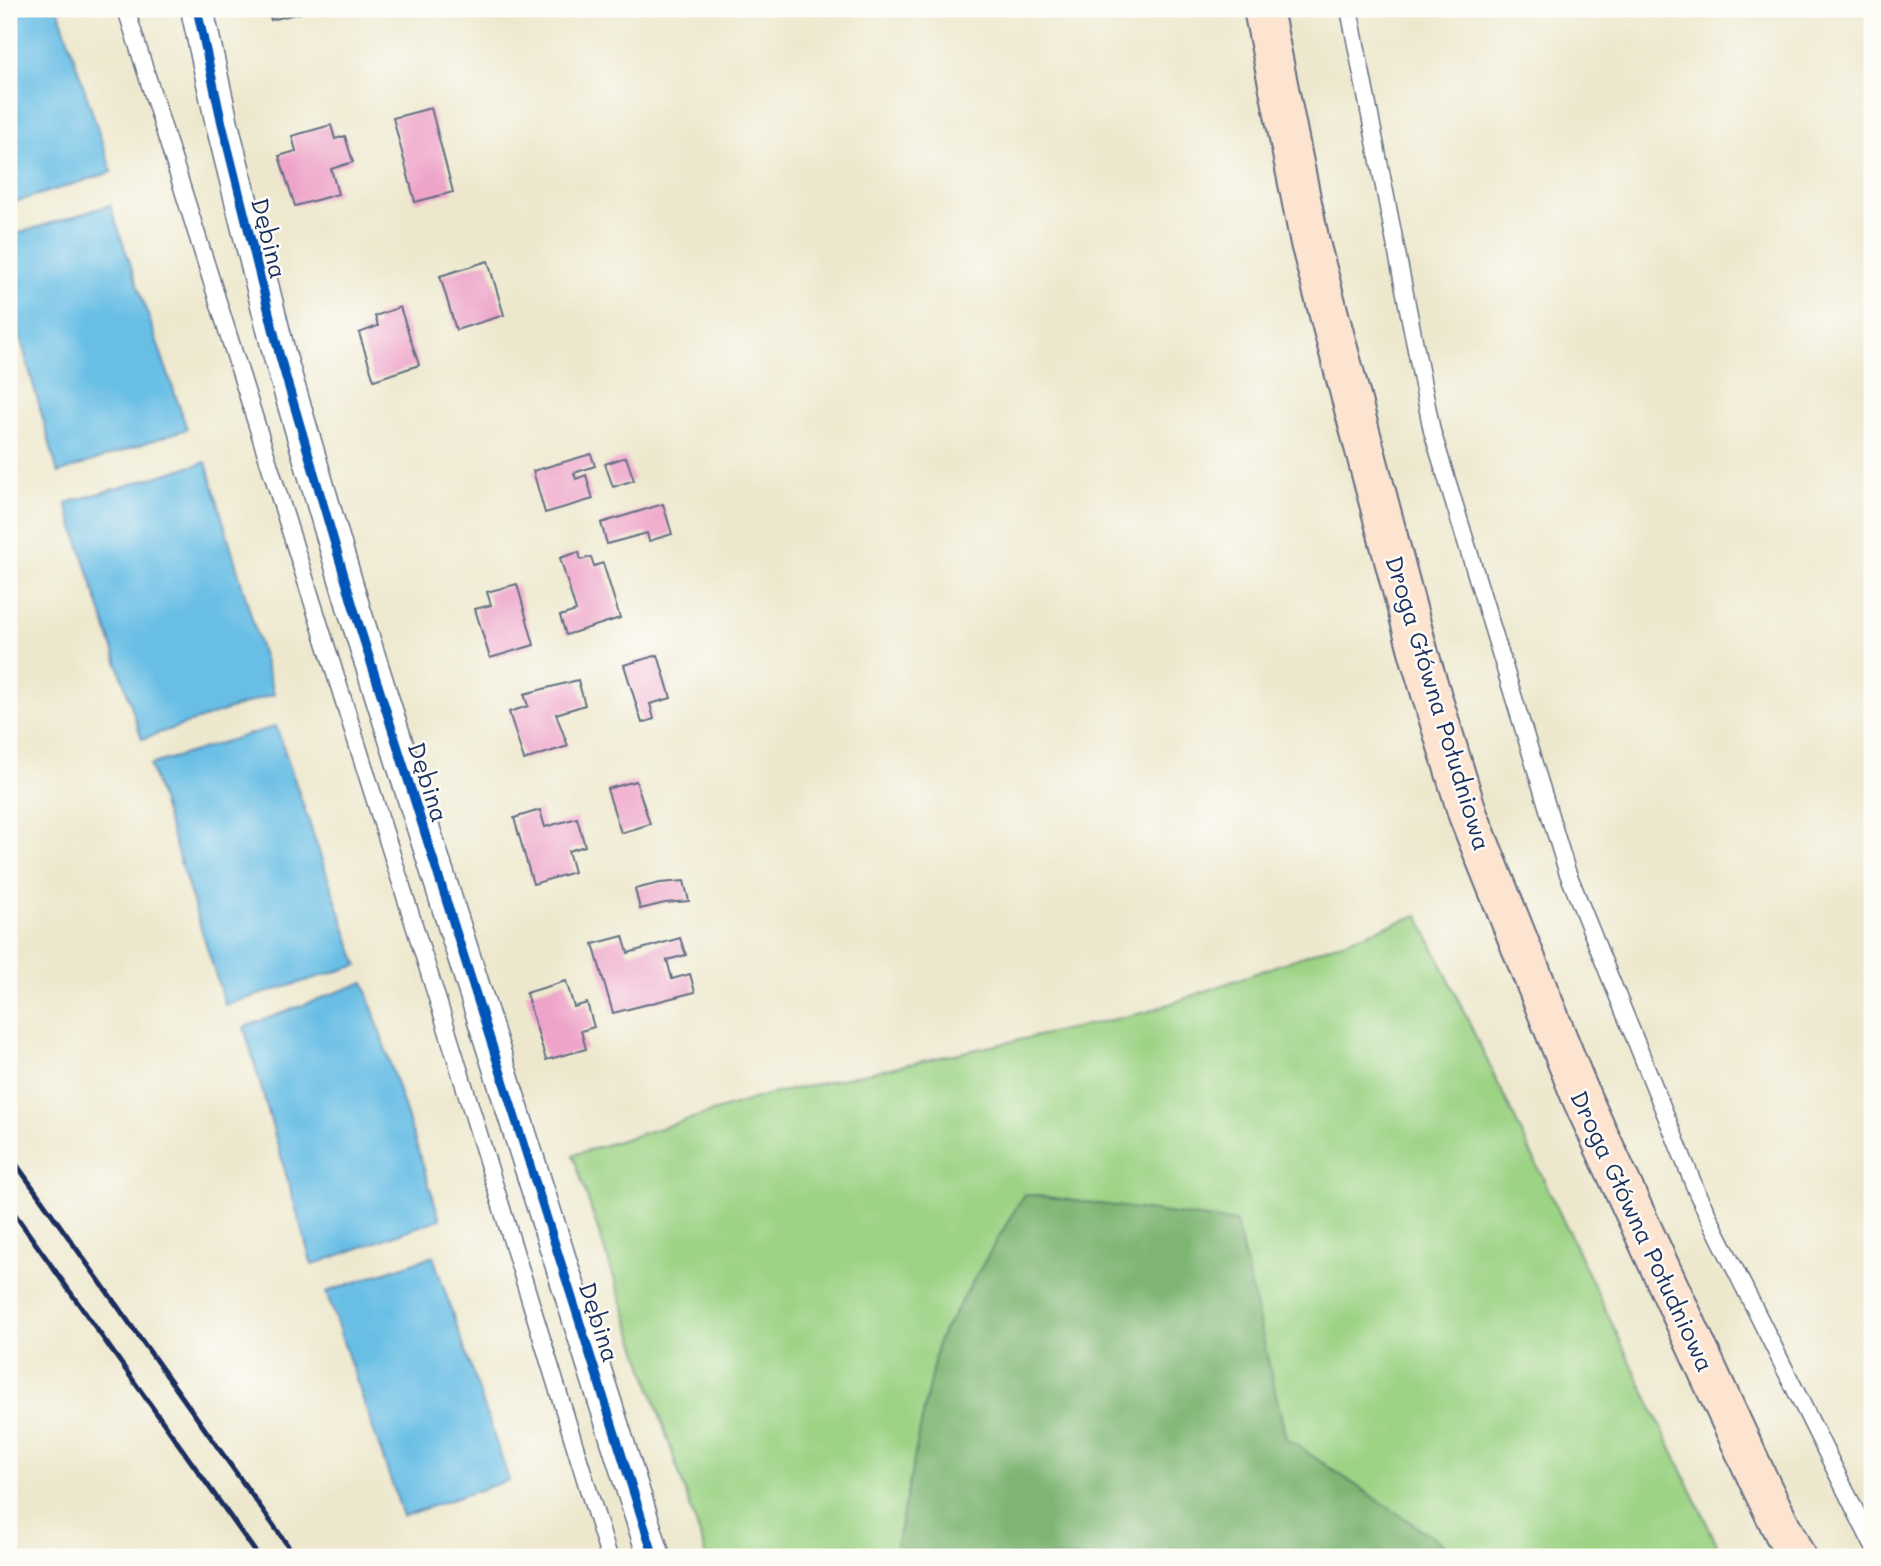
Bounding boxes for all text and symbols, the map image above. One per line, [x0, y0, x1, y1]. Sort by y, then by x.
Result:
street label: Dębina [245, 194, 295, 282]
street label: Droga Główna Południowa [1379, 552, 1499, 854]
street label: Dębina [402, 738, 456, 826]
street label: Droga Główna Południowa [1564, 1086, 1722, 1376]
street label: Dębina [573, 1278, 627, 1366]

